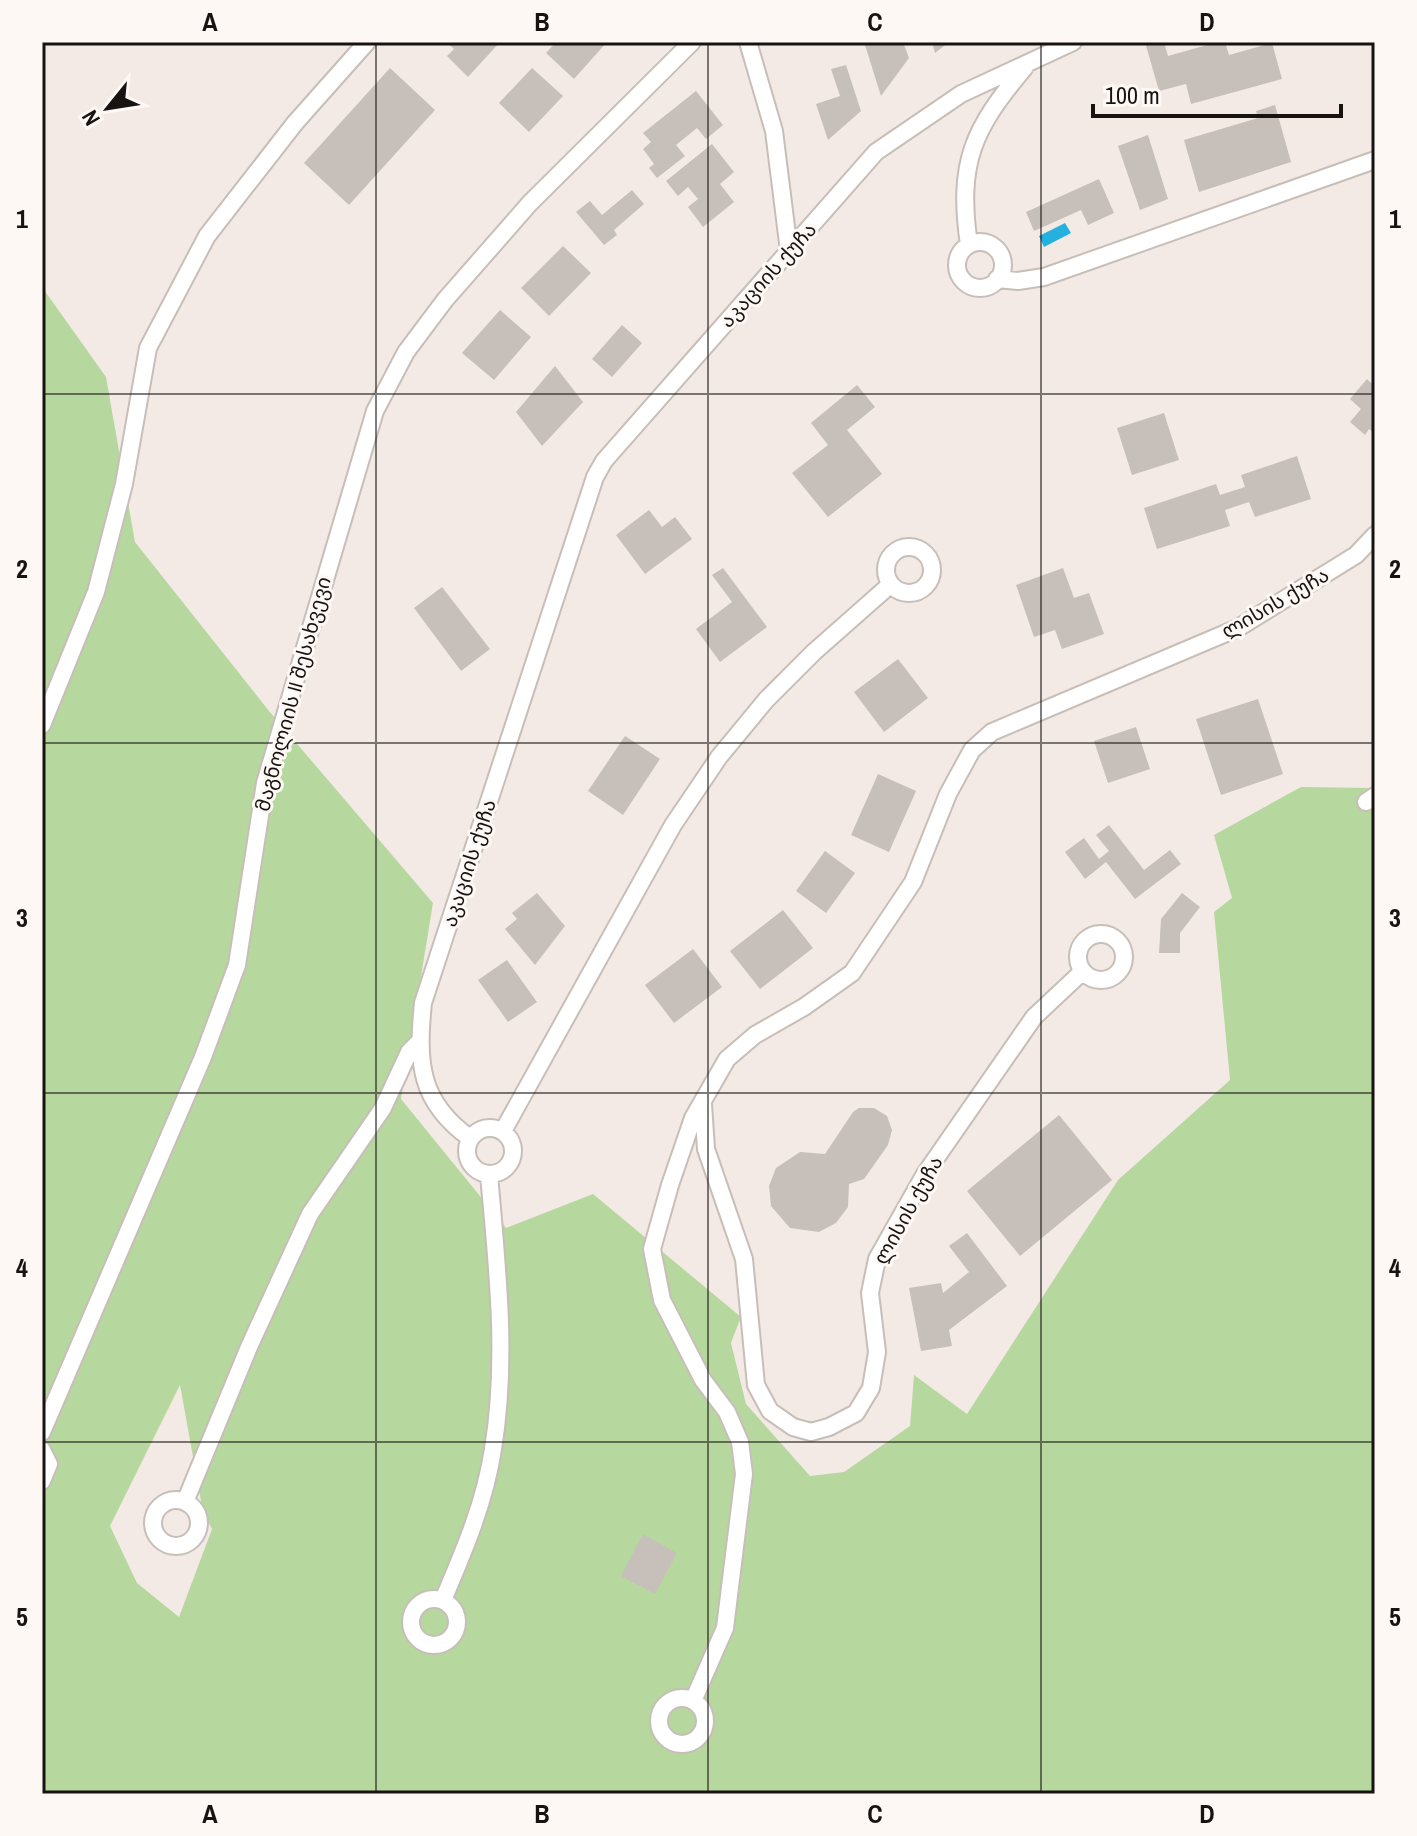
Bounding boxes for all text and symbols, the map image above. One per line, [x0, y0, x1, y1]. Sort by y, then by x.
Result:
text: A [202, 4, 218, 39]
text: B [534, 4, 550, 39]
text: C [867, 4, 883, 39]
text: D [1199, 4, 1215, 39]
north arrow [68, 68, 148, 148]
scale bar [1093, 68, 1341, 118]
text: 100 m [1105, 79, 1160, 111]
text: N [74, 105, 107, 131]
text: 1 [16, 201, 28, 236]
text: 1 [1389, 201, 1401, 236]
street label: აკაციის ქუჩა [713, 216, 822, 333]
text: 2 [16, 551, 28, 586]
text: 2 [1389, 551, 1401, 586]
street label: ლისის ქუჩა [1216, 561, 1334, 644]
street label: მაგნოლიის II შესახვევი [248, 574, 337, 814]
street label: აკაციის ქუჩა [435, 795, 502, 930]
text: 3 [16, 900, 28, 935]
text: 3 [1389, 900, 1401, 935]
street label: ლისის ქუჩა [867, 1151, 949, 1269]
text: 4 [16, 1250, 28, 1285]
text: 4 [1389, 1250, 1401, 1285]
text: 5 [16, 1599, 28, 1634]
text: 5 [1389, 1599, 1401, 1634]
text: A [202, 1796, 218, 1831]
text: B [534, 1796, 550, 1831]
text: C [867, 1796, 883, 1831]
text: D [1199, 1796, 1215, 1831]

